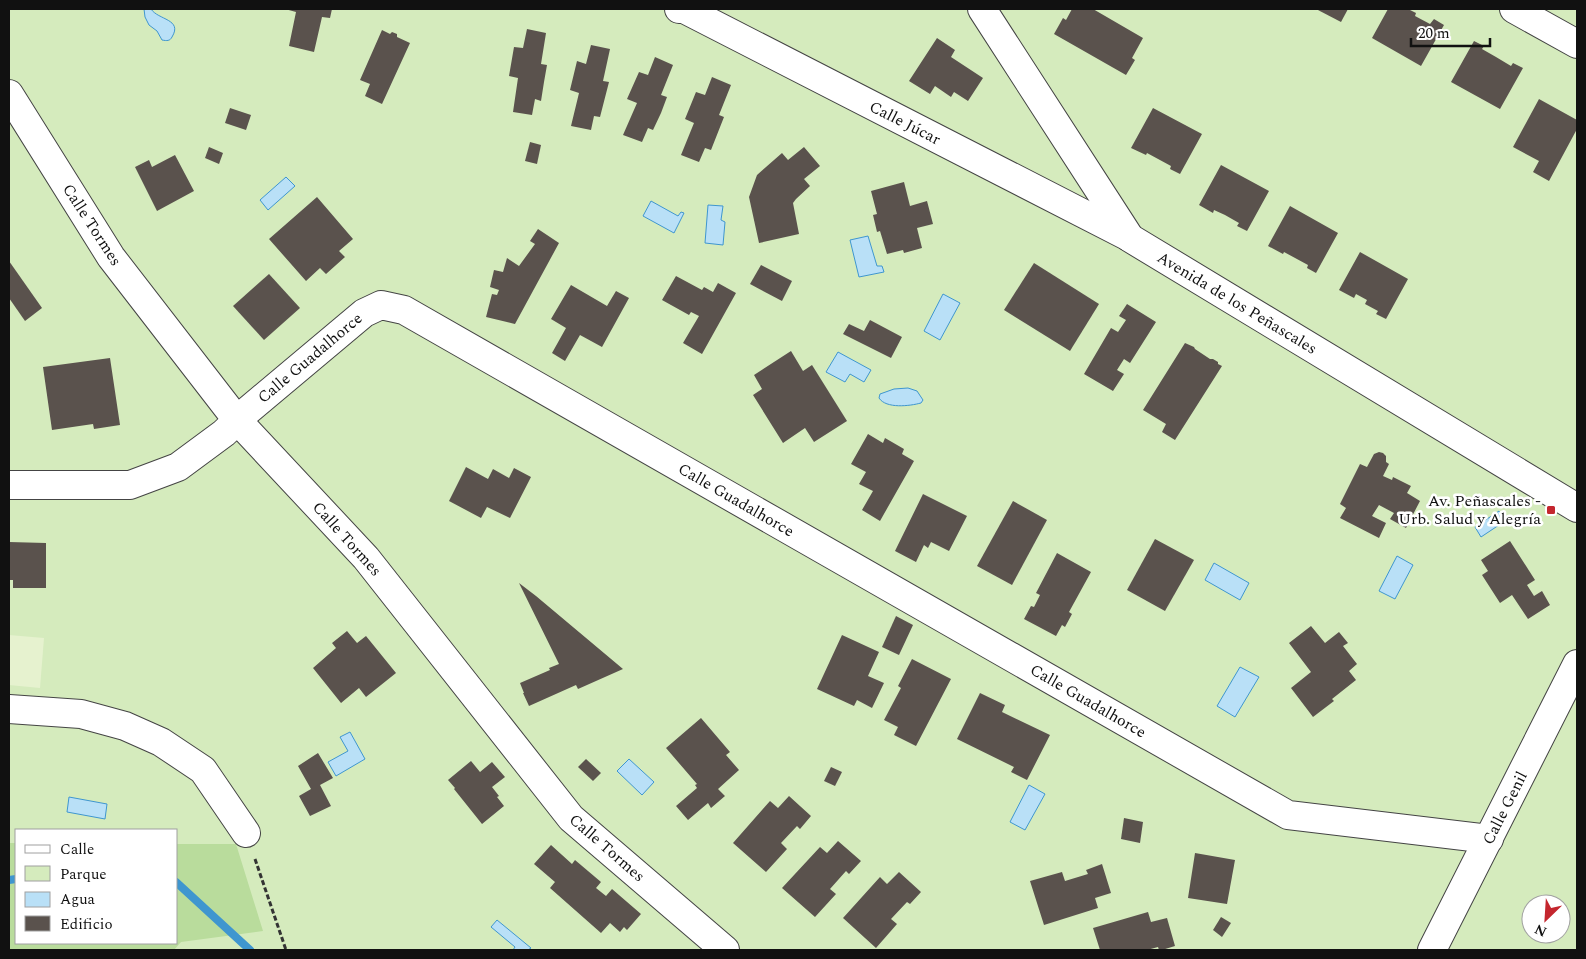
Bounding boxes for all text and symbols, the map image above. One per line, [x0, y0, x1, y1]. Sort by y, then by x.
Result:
scale bar [1411, 15, 1490, 47]
text: 20 m [1418, 22, 1450, 45]
street label: Calle Júcar [865, 95, 945, 151]
street label: Calle Tormes [56, 179, 128, 271]
street label: Avenida de los Peñascales [1152, 246, 1322, 360]
street label: Calle Guadalhorce [252, 307, 368, 409]
street label: Calle Guadalhorce [673, 457, 799, 543]
place label: Av. Peñascales - Urb. Salud y Alegría [1398, 489, 1541, 531]
street label: Calle Tormes [307, 496, 387, 582]
marker: Av. Peñascales - Urb. Salud y Alegría [1545, 504, 1557, 516]
street label: Calle Guadalhorce [1025, 658, 1151, 744]
street label: Calle Genil [1476, 767, 1534, 849]
street label: Calle Tormes [564, 808, 650, 888]
legend [15, 829, 178, 944]
text: Calle [60, 838, 94, 861]
text: Parque [60, 863, 107, 886]
text: Agua [60, 888, 96, 911]
north arrow [1521, 894, 1571, 944]
text: Edificio [60, 913, 113, 936]
text: N [1531, 918, 1550, 942]

